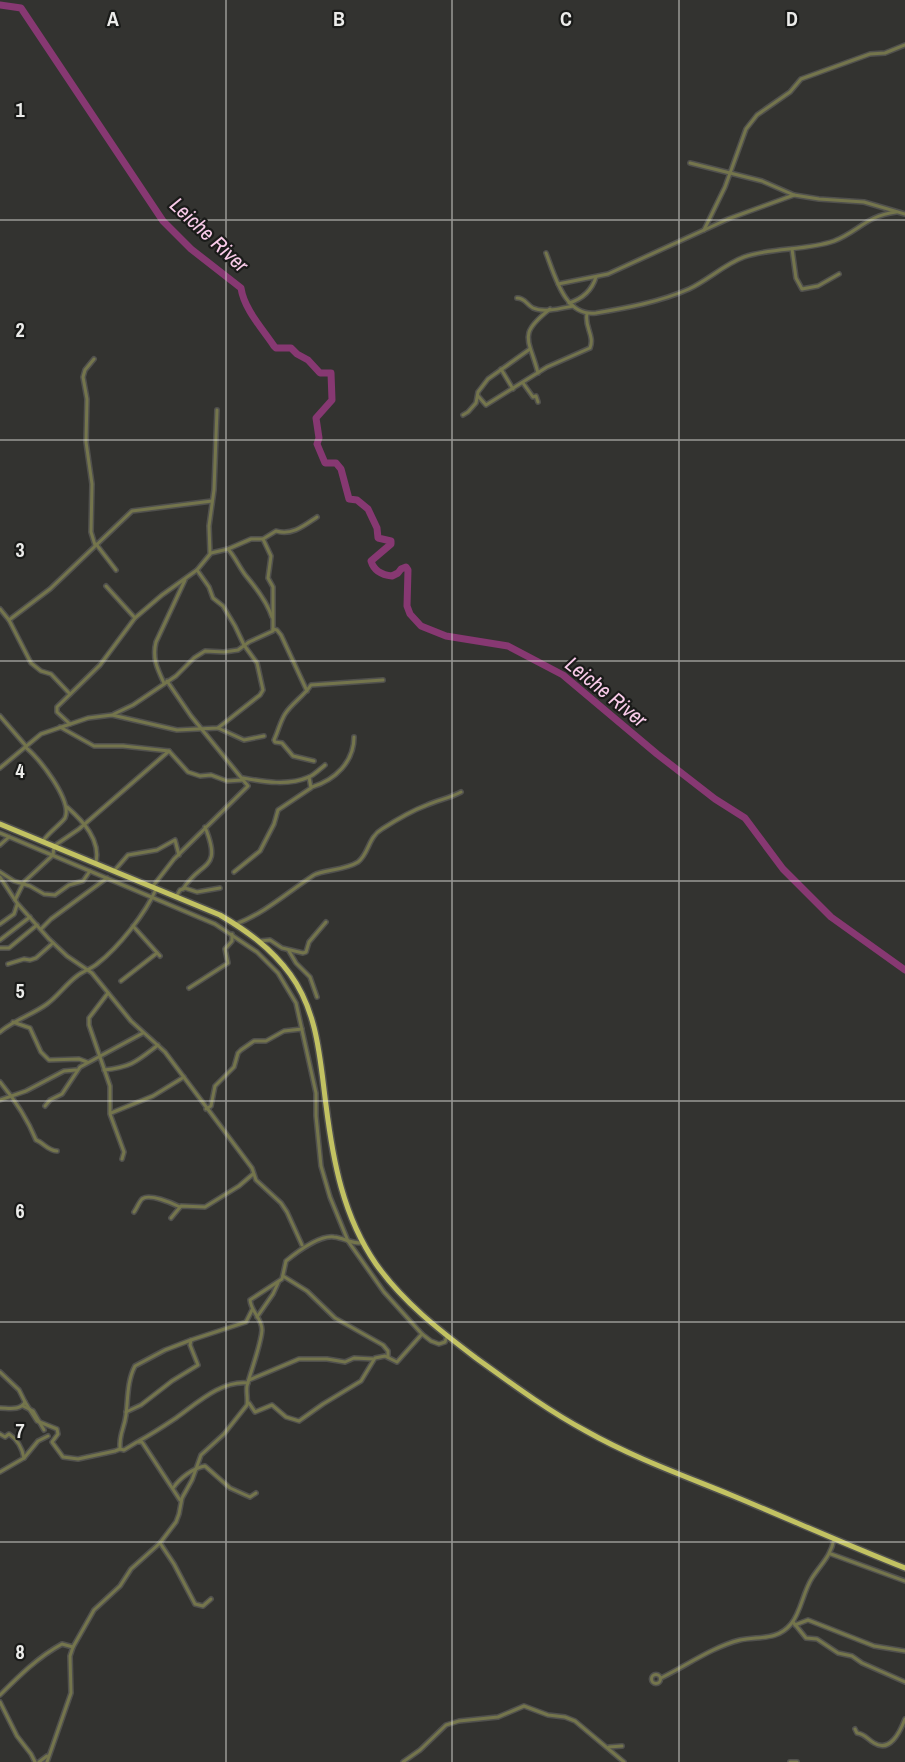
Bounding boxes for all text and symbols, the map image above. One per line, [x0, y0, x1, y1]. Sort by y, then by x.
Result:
text: A [107, 5, 119, 32]
text: B [333, 5, 345, 32]
text: C [560, 5, 572, 32]
text: D [786, 5, 798, 32]
text: 1 [15, 96, 25, 123]
water label: Leiche River [164, 191, 256, 279]
text: 2 [15, 316, 25, 343]
text: 3 [15, 536, 25, 563]
water label: Leiche River [559, 650, 654, 734]
text: 4 [15, 757, 25, 784]
text: 5 [15, 977, 25, 1004]
text: 6 [15, 1197, 25, 1224]
text: 7 [15, 1417, 25, 1444]
text: 8 [15, 1638, 25, 1665]

